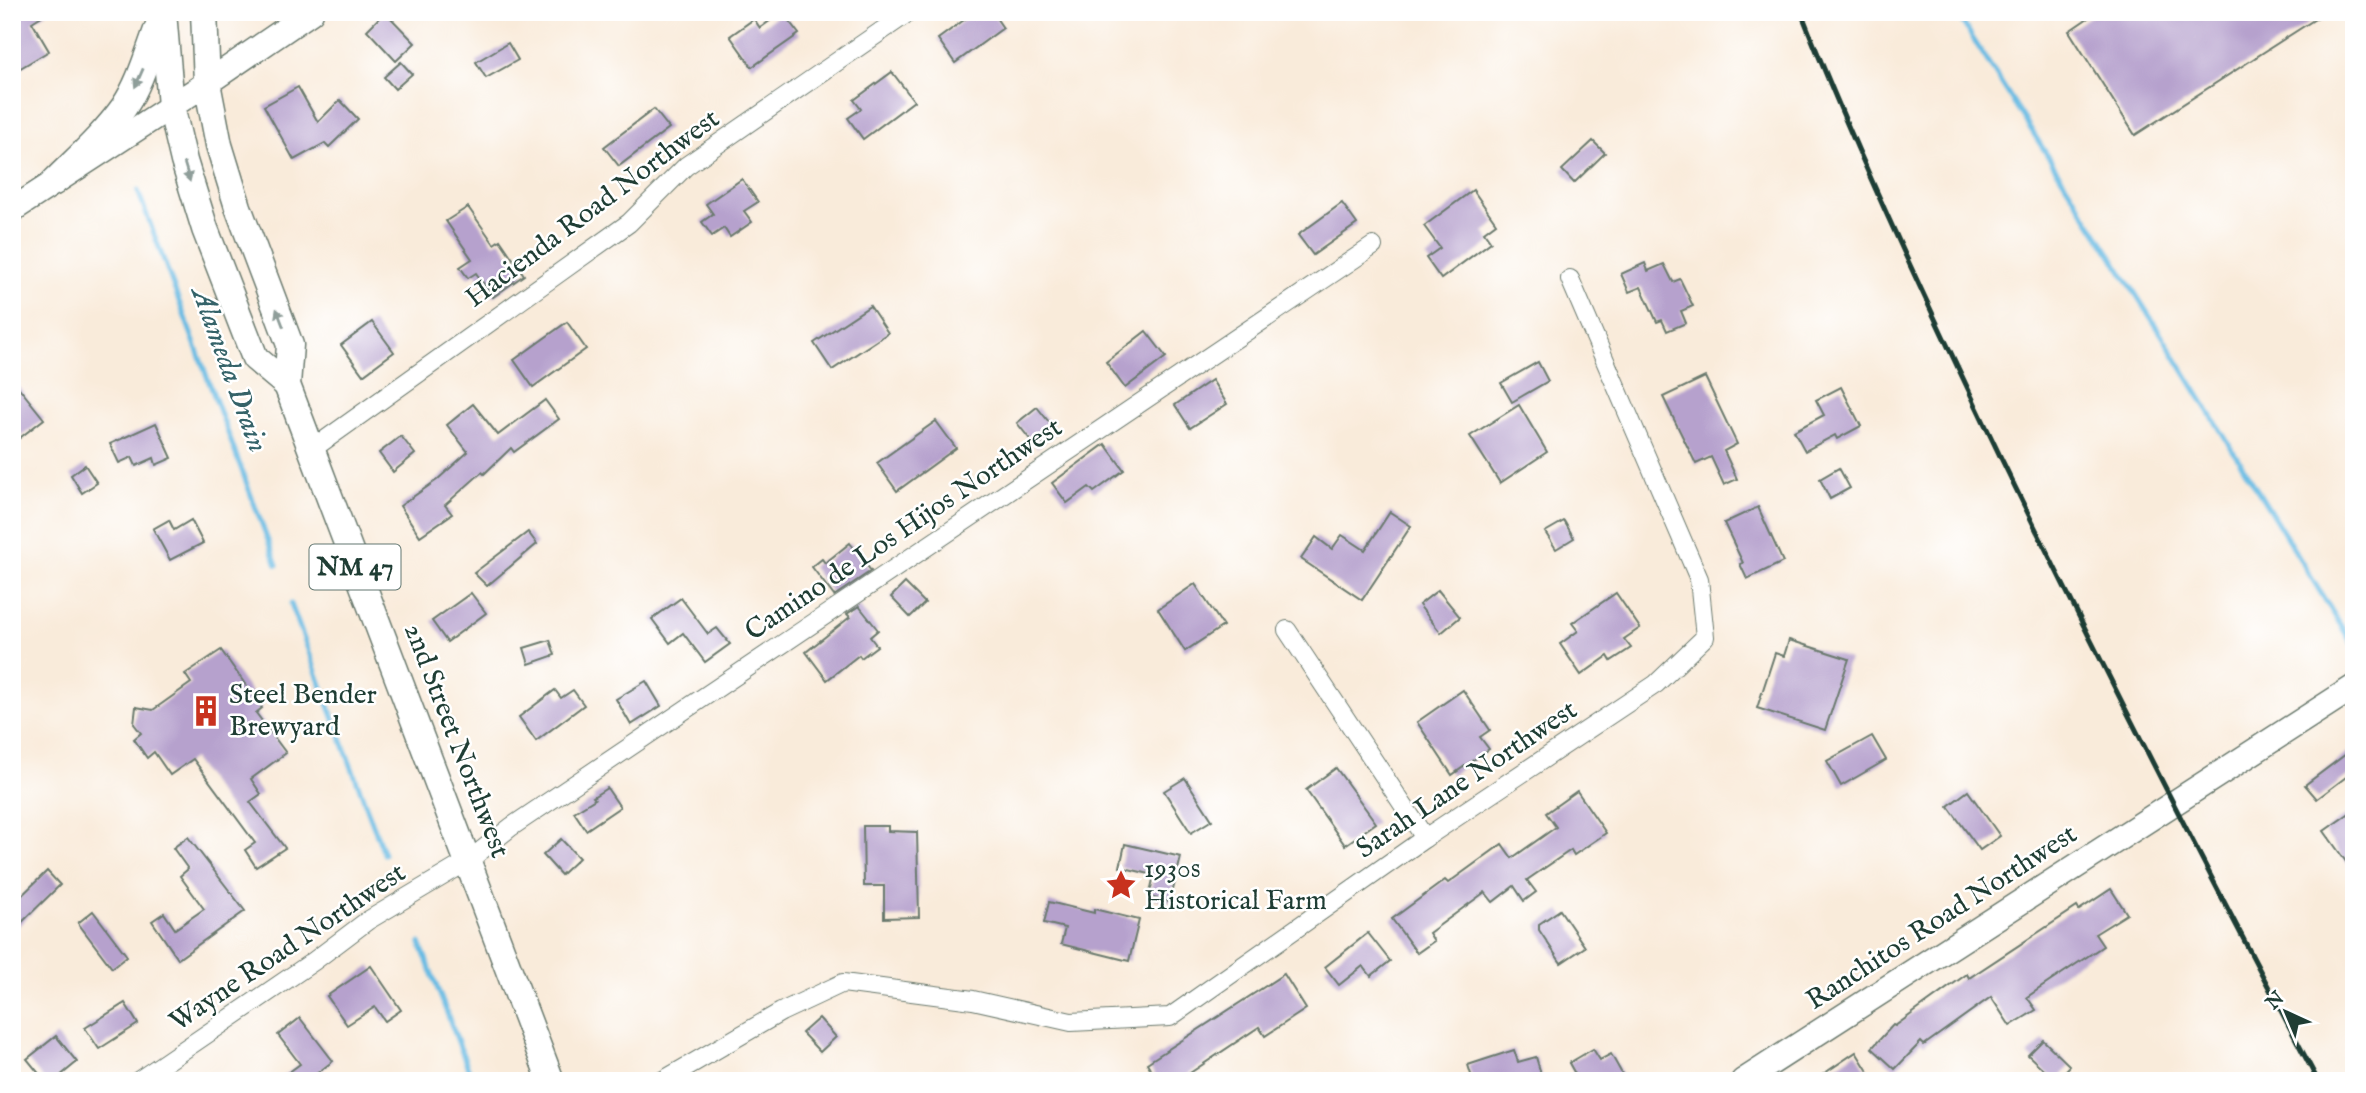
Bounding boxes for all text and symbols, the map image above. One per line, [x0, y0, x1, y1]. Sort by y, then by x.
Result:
one-way arrow [133, 68, 144, 89]
street label: Hacienda Road Northwest [459, 102, 727, 316]
one-way arrow [183, 162, 193, 183]
water label: Alameda Drain [181, 280, 276, 458]
one-way arrow [274, 308, 285, 329]
street label: Camino de Los Hijos Northwest [739, 410, 1070, 649]
road number: NM 47 [310, 544, 400, 590]
street label: 2nd Street Northwest [395, 619, 517, 863]
place label: Steel Bender Brewyard [229, 678, 377, 745]
street label: Sarah Lane Northwest [1350, 693, 1585, 867]
building icon: Steel Bender Brewyard [189, 694, 223, 728]
street label: Ranchitos Road Northwest [1800, 817, 2084, 1019]
place label: 1930s Historical Farm [1144, 852, 1327, 919]
street label: Wayne Road Northwest [163, 856, 413, 1040]
place icon: 1930s Historical Farm [1104, 868, 1138, 902]
north arrow [2250, 978, 2320, 1048]
text: N [2261, 986, 2290, 1016]

